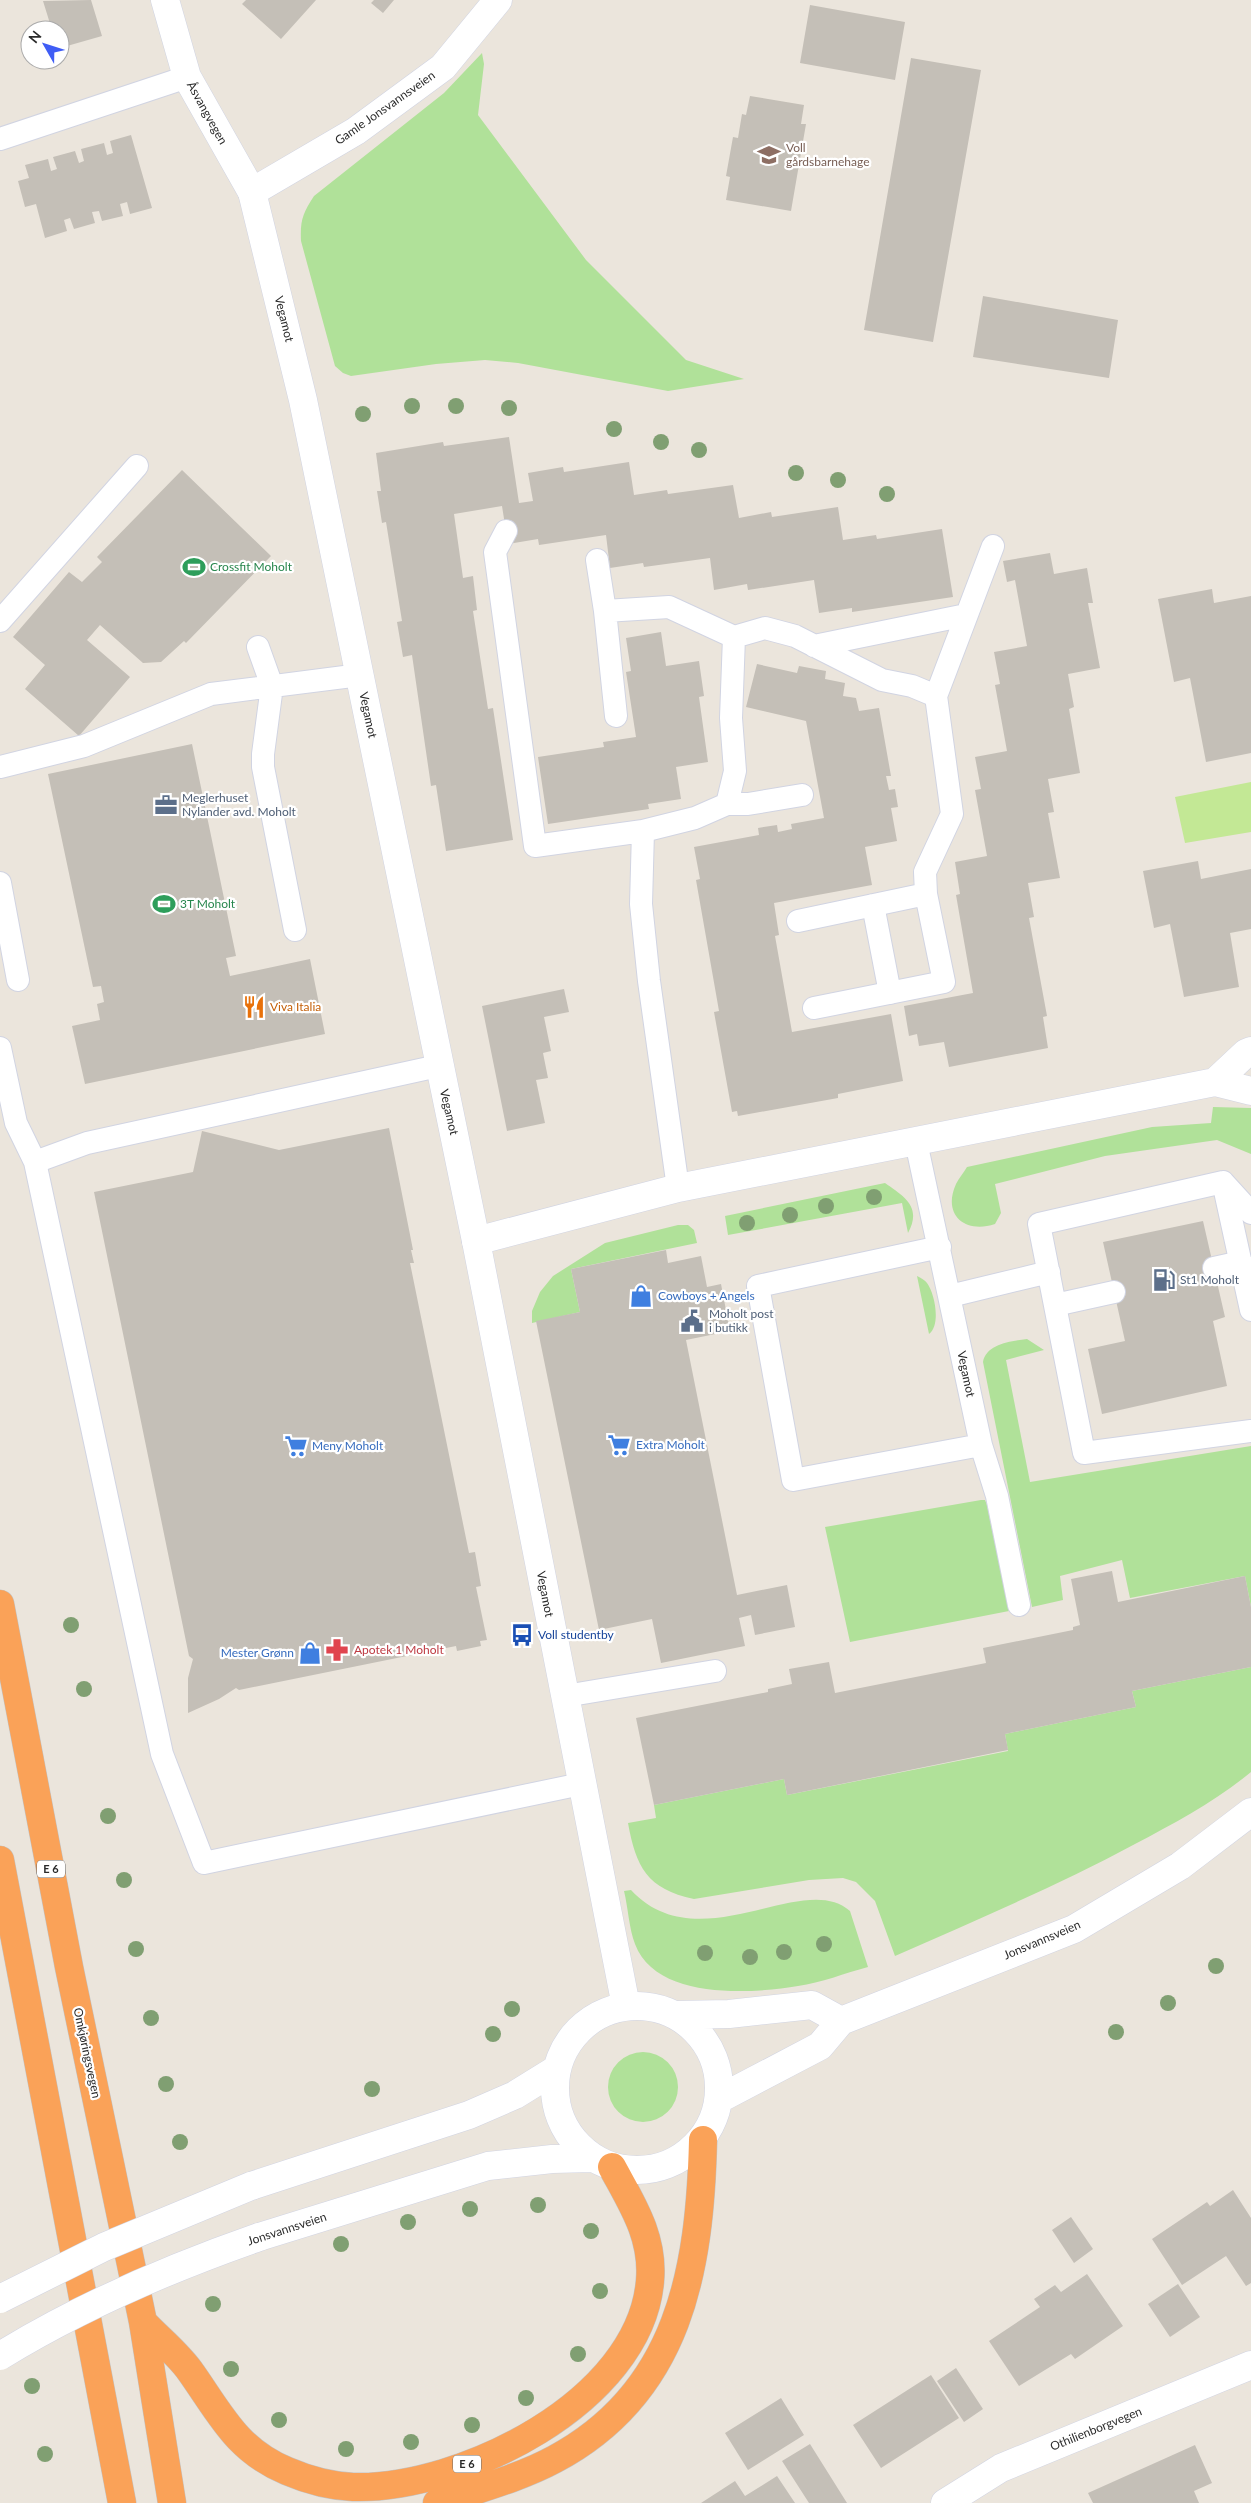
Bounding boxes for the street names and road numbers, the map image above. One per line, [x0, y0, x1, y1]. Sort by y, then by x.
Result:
street label: Gamle Jonsvannsveien [332, 67, 438, 148]
street label: Åsvangvegen [184, 79, 231, 147]
street label: Vegamot [272, 294, 298, 344]
street label: Vegamot [356, 691, 381, 740]
street label: Vegamot [437, 1087, 462, 1137]
street label: Vegamot [954, 1350, 979, 1399]
street label: Vegamot [534, 1570, 557, 1619]
road number: E 6 [37, 1860, 65, 1878]
street label: Jonsvannsveien [1001, 1917, 1083, 1963]
street label: Omkjøringsvegen [71, 2006, 104, 2099]
street label: Jonsvannsveien [245, 2209, 328, 2248]
street label: Othilienborgvegen [1048, 2403, 1144, 2454]
road number: E 6 [453, 2456, 481, 2472]

